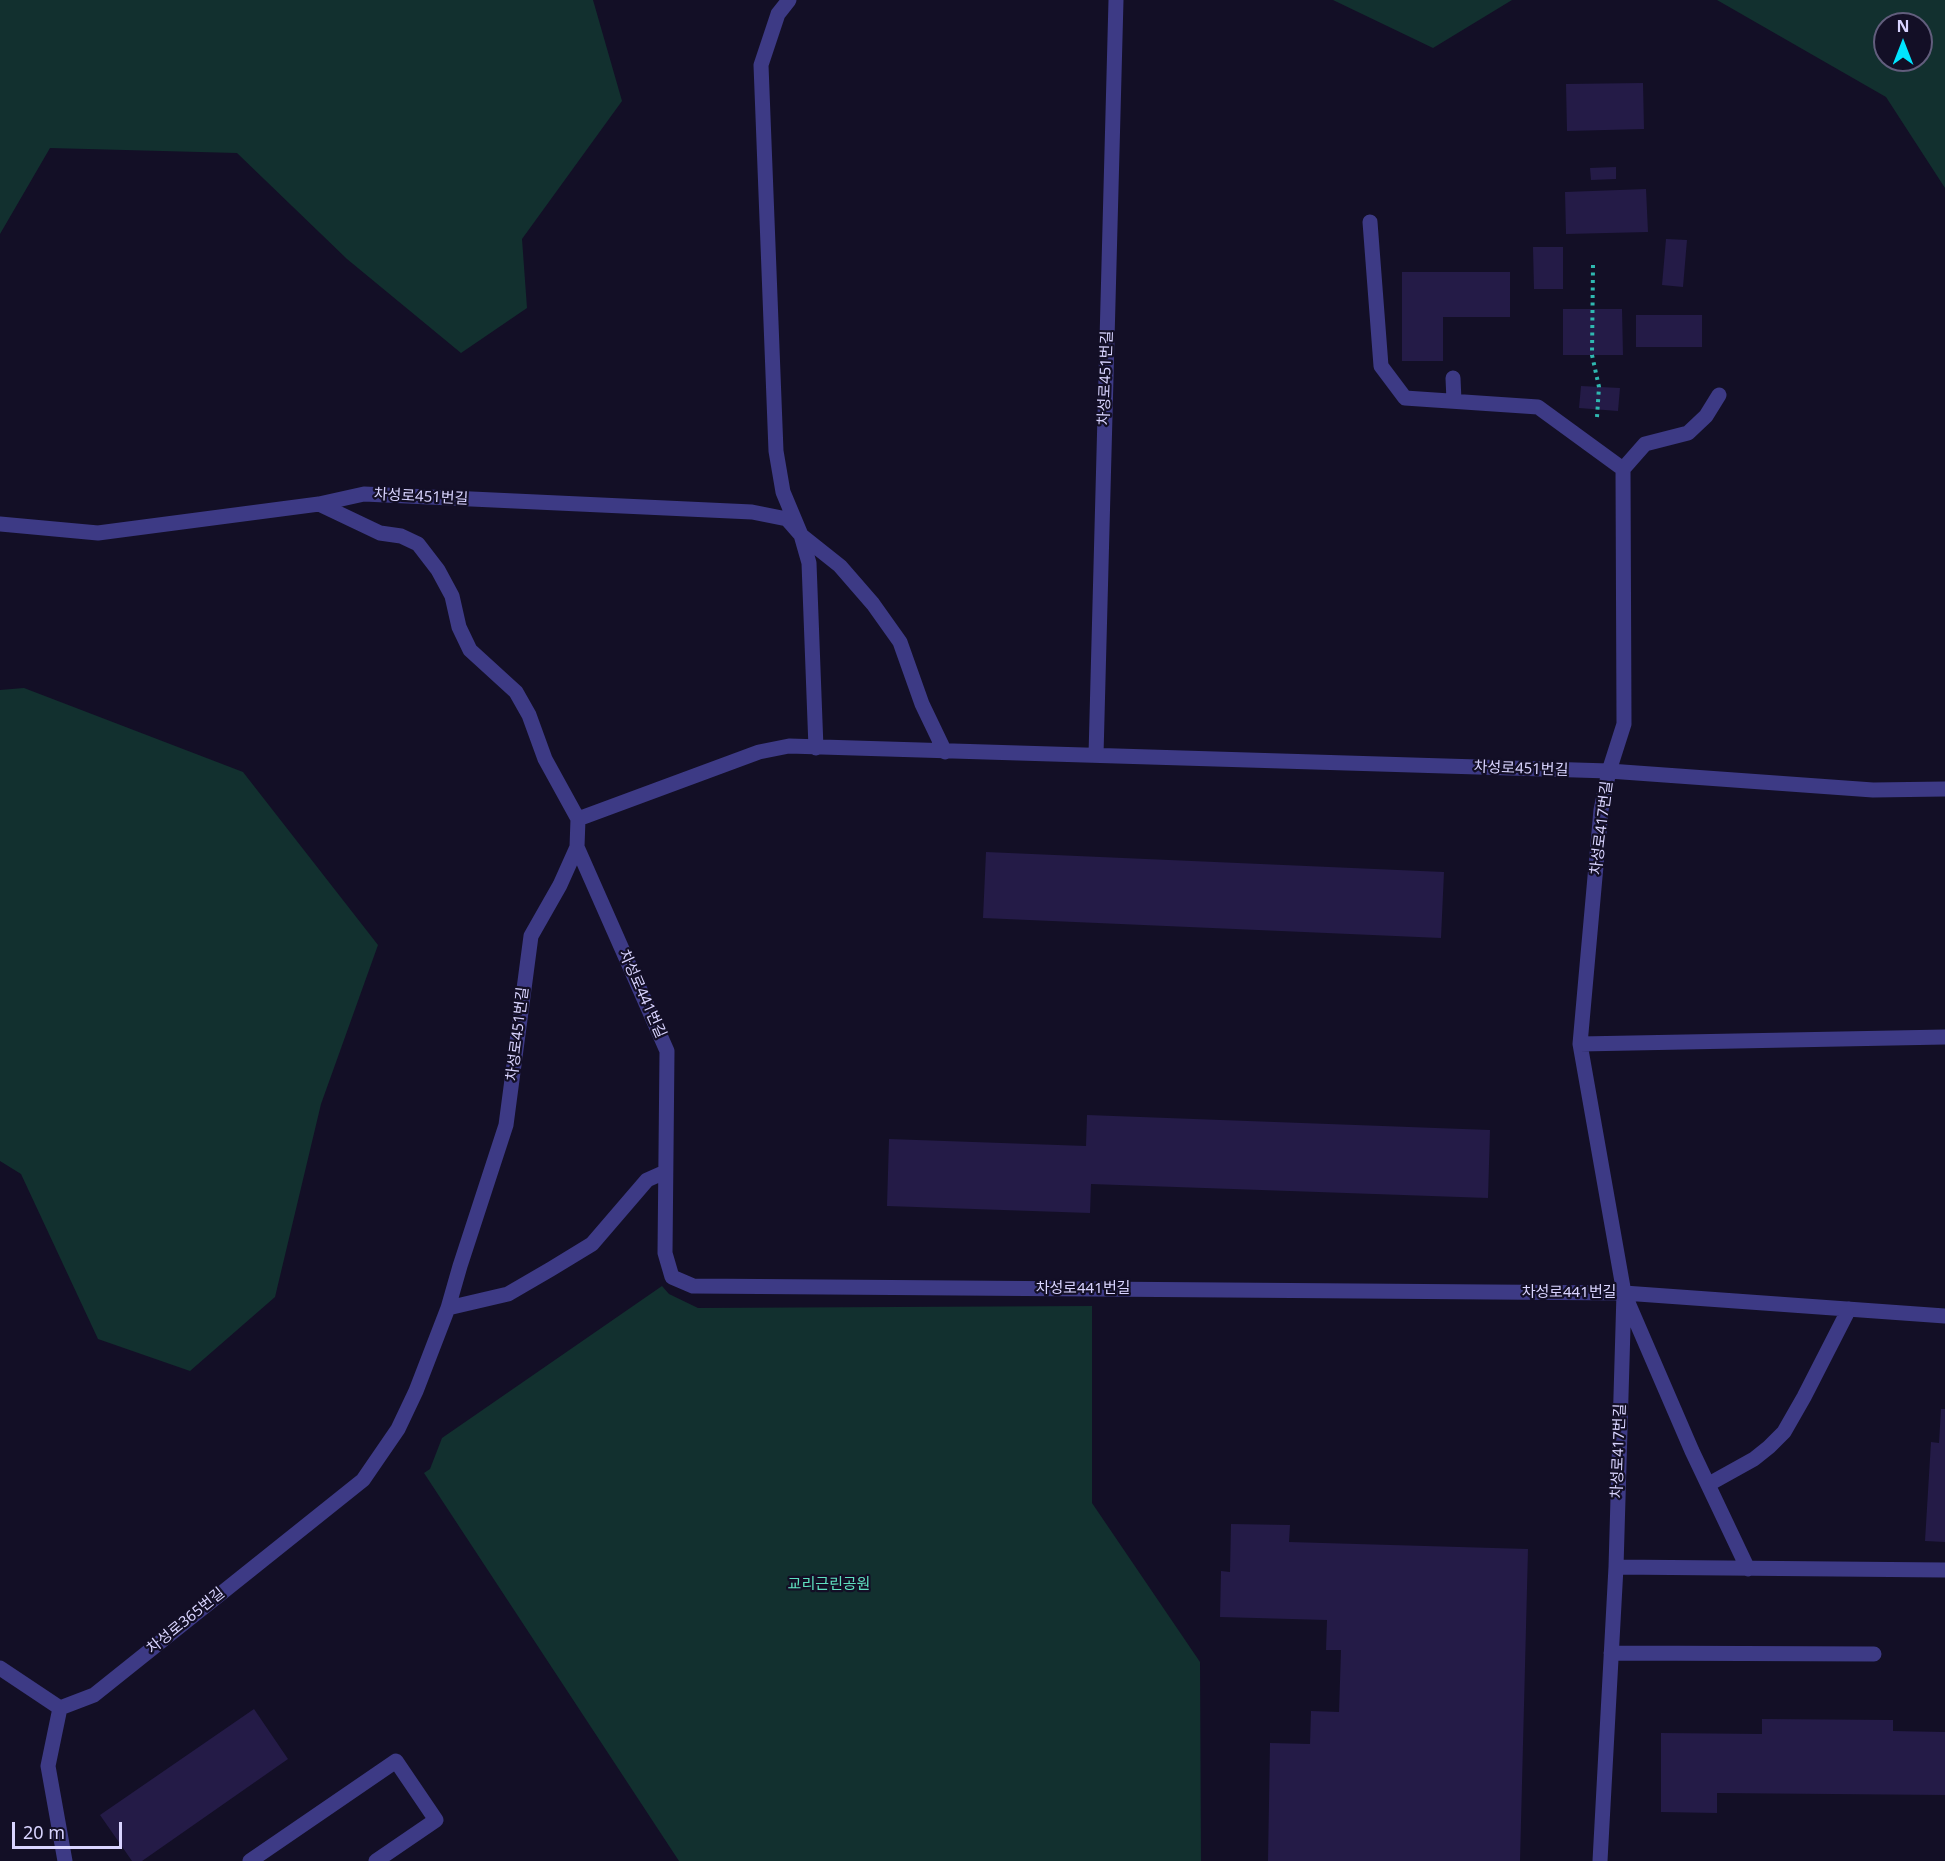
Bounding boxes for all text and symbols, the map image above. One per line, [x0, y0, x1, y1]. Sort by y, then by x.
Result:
north arrow [1873, 12, 1933, 72]
text: N [1896, 15, 1910, 37]
street label: 차성로451번길 [1095, 330, 1117, 426]
street label: 차성로451번길 [373, 486, 469, 508]
street label: 차성로451번길 [1473, 758, 1569, 780]
street label: 차성로417번길 [1587, 780, 1617, 876]
street label: 차성로441번길 [615, 947, 669, 1041]
street label: 차성로451번길 [503, 986, 533, 1082]
street label: 차성로441번길 [1036, 1280, 1130, 1298]
street label: 차성로441번길 [1522, 1284, 1616, 1302]
street label: 차성로417번길 [1608, 1403, 1630, 1499]
park label: 교리근린공원 [788, 1576, 870, 1594]
street label: 차성로365번길 [144, 1584, 228, 1658]
scale bar [15, 1810, 124, 1848]
text: 20 m [23, 1820, 65, 1844]

